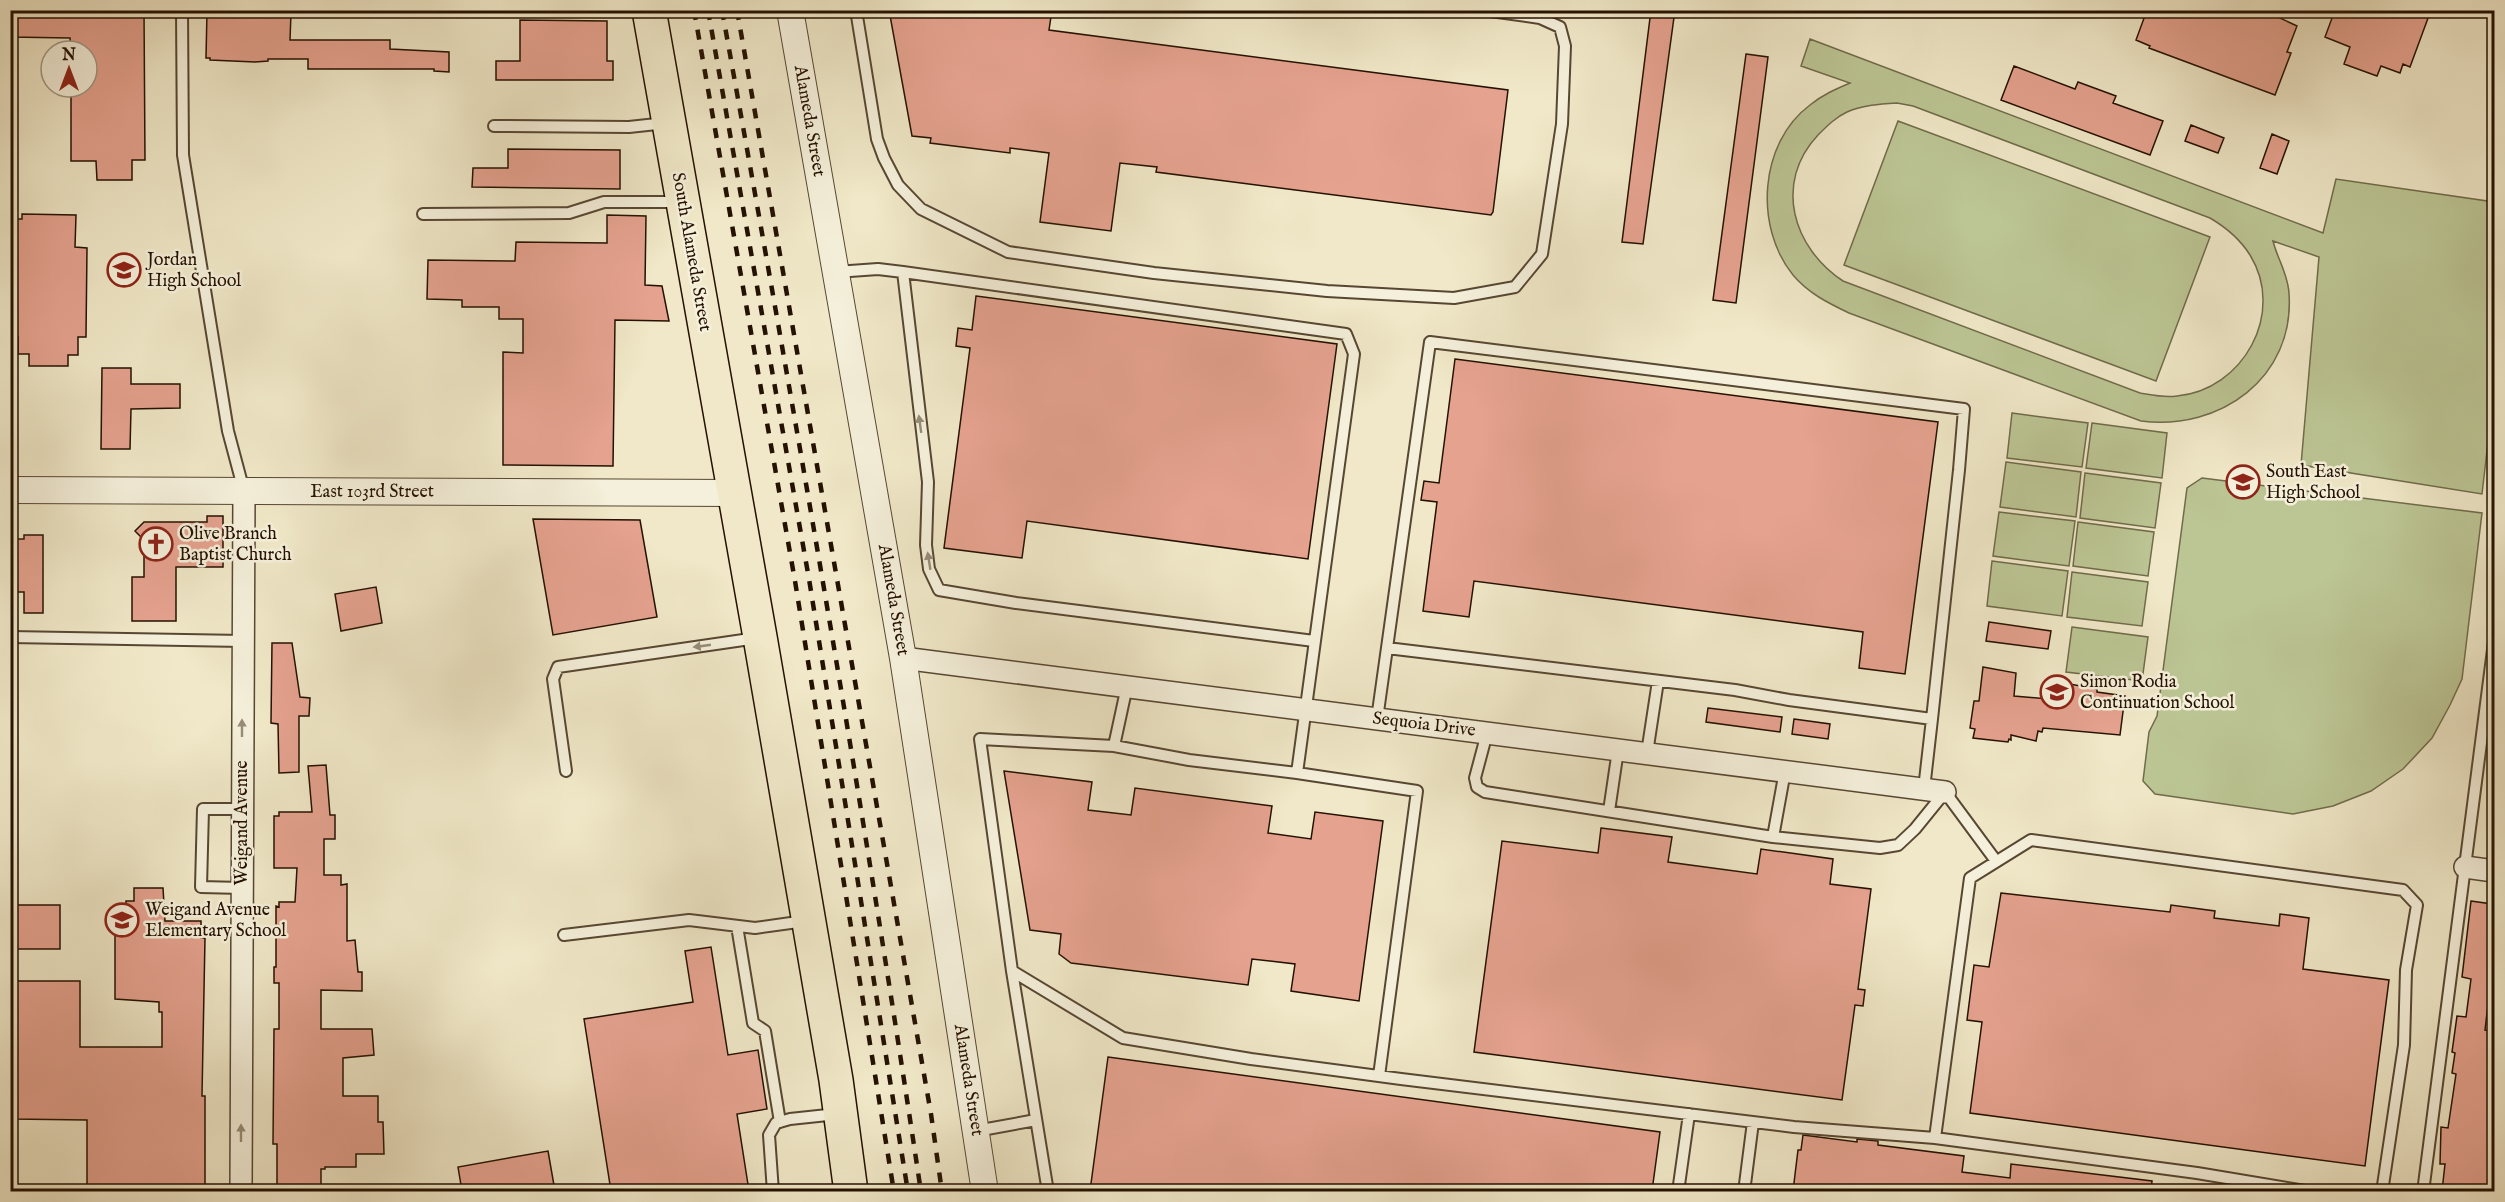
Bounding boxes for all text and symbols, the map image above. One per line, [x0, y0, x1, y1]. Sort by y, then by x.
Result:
north arrow [39, 39, 99, 99]
text: N [61, 46, 76, 66]
street label: Alameda Street [788, 62, 830, 179]
street label: South Alameda Street [666, 171, 716, 333]
place label: Jordan High School [145, 249, 241, 293]
school or university icon: Jordan High School [106, 252, 142, 288]
one-way arrow [916, 414, 925, 433]
place label: South East High School [2266, 461, 2360, 505]
school or university icon: South East High School [2225, 464, 2261, 500]
street label: East 103rd Street [310, 481, 434, 504]
place label: Olive Branch Baptist Church [179, 523, 292, 567]
church icon: Olive Branch Baptist Church [138, 526, 174, 562]
street label: Alameda Street [872, 541, 914, 658]
one-way arrow [924, 551, 933, 570]
one-way arrow [693, 641, 712, 650]
place label: Simon Rodia Continuation School [2080, 671, 2234, 715]
school or university icon: Simon Rodia Continuation School [2039, 674, 2075, 710]
street label: Sequoia Drive [1371, 707, 1477, 743]
one-way arrow [238, 719, 247, 738]
street label: Weigand Avenue [231, 761, 254, 886]
place label: Weigand Avenue Elementary School [145, 899, 286, 943]
school or university icon: Weigand Avenue Elementary School [104, 902, 140, 938]
street label: Alameda Street [948, 1021, 988, 1138]
one-way arrow [236, 1124, 246, 1143]

